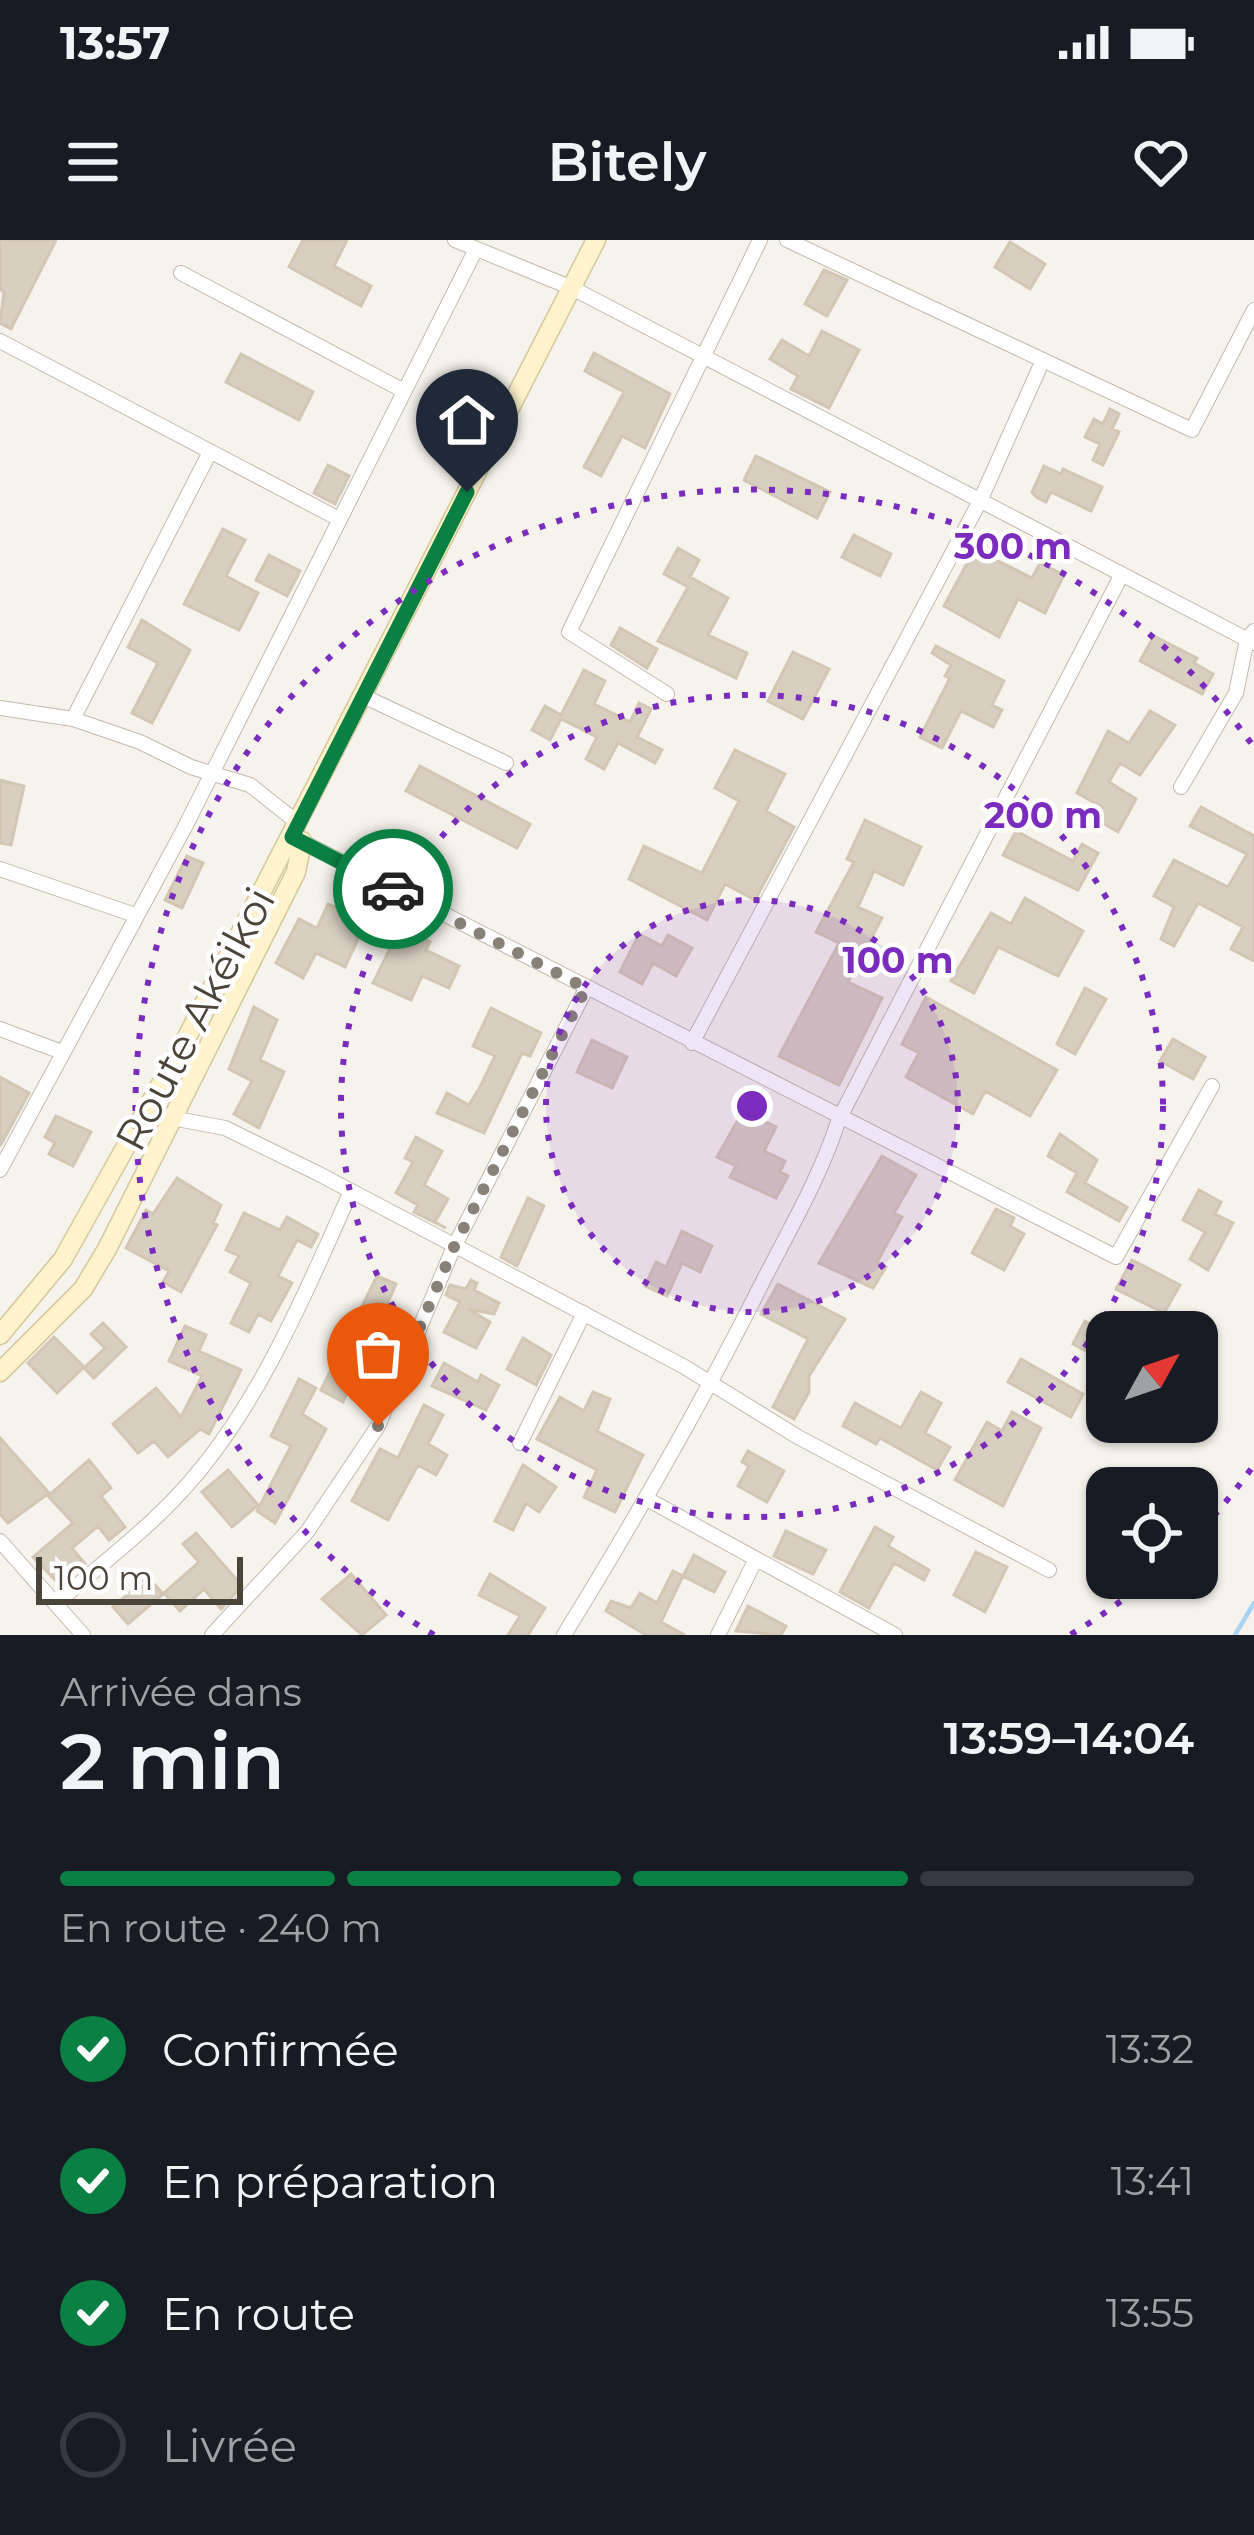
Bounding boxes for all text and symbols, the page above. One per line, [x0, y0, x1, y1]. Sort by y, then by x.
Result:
text: 13:57 [60, 15, 170, 70]
icon: menu [60, 129, 126, 195]
text: Bitely [547, 129, 707, 195]
icon: heart [1128, 129, 1194, 195]
pin [416, 369, 518, 492]
icon: home [434, 387, 500, 453]
text: 300 m [953, 524, 1072, 568]
text: 200 m [984, 793, 1102, 837]
courier [333, 829, 453, 949]
icon: car [360, 856, 426, 922]
street label: Route Akéikoi [104, 879, 286, 1159]
text: 100 m [843, 938, 953, 982]
centre of rings [731, 1085, 773, 1127]
pin [327, 1303, 429, 1426]
north arrow [1086, 1311, 1218, 1443]
map controls [1086, 1311, 1218, 1599]
icon: bag [345, 1321, 411, 1387]
button: locate [1086, 1467, 1218, 1599]
scale bar [36, 1551, 243, 1604]
text: 100 m [54, 1558, 153, 1598]
text: Arrivée dans [60, 1668, 302, 1716]
text: 13:59–14:04 [943, 1710, 1194, 1765]
text: 2 min [60, 1713, 285, 1809]
text: En route · 240 m [60, 1904, 382, 1952]
icon: check [60, 2016, 126, 2082]
text: Confirmée [162, 2022, 399, 2077]
text: 13:32 [1106, 2025, 1194, 2073]
icon: check [60, 2148, 126, 2214]
text: En préparation [162, 2154, 498, 2209]
text: 13:41 [1111, 2157, 1194, 2205]
icon: check [60, 2280, 126, 2346]
text: En route [162, 2286, 355, 2341]
text: 13:55 [1106, 2289, 1194, 2337]
text: Livrée [162, 2418, 297, 2473]

